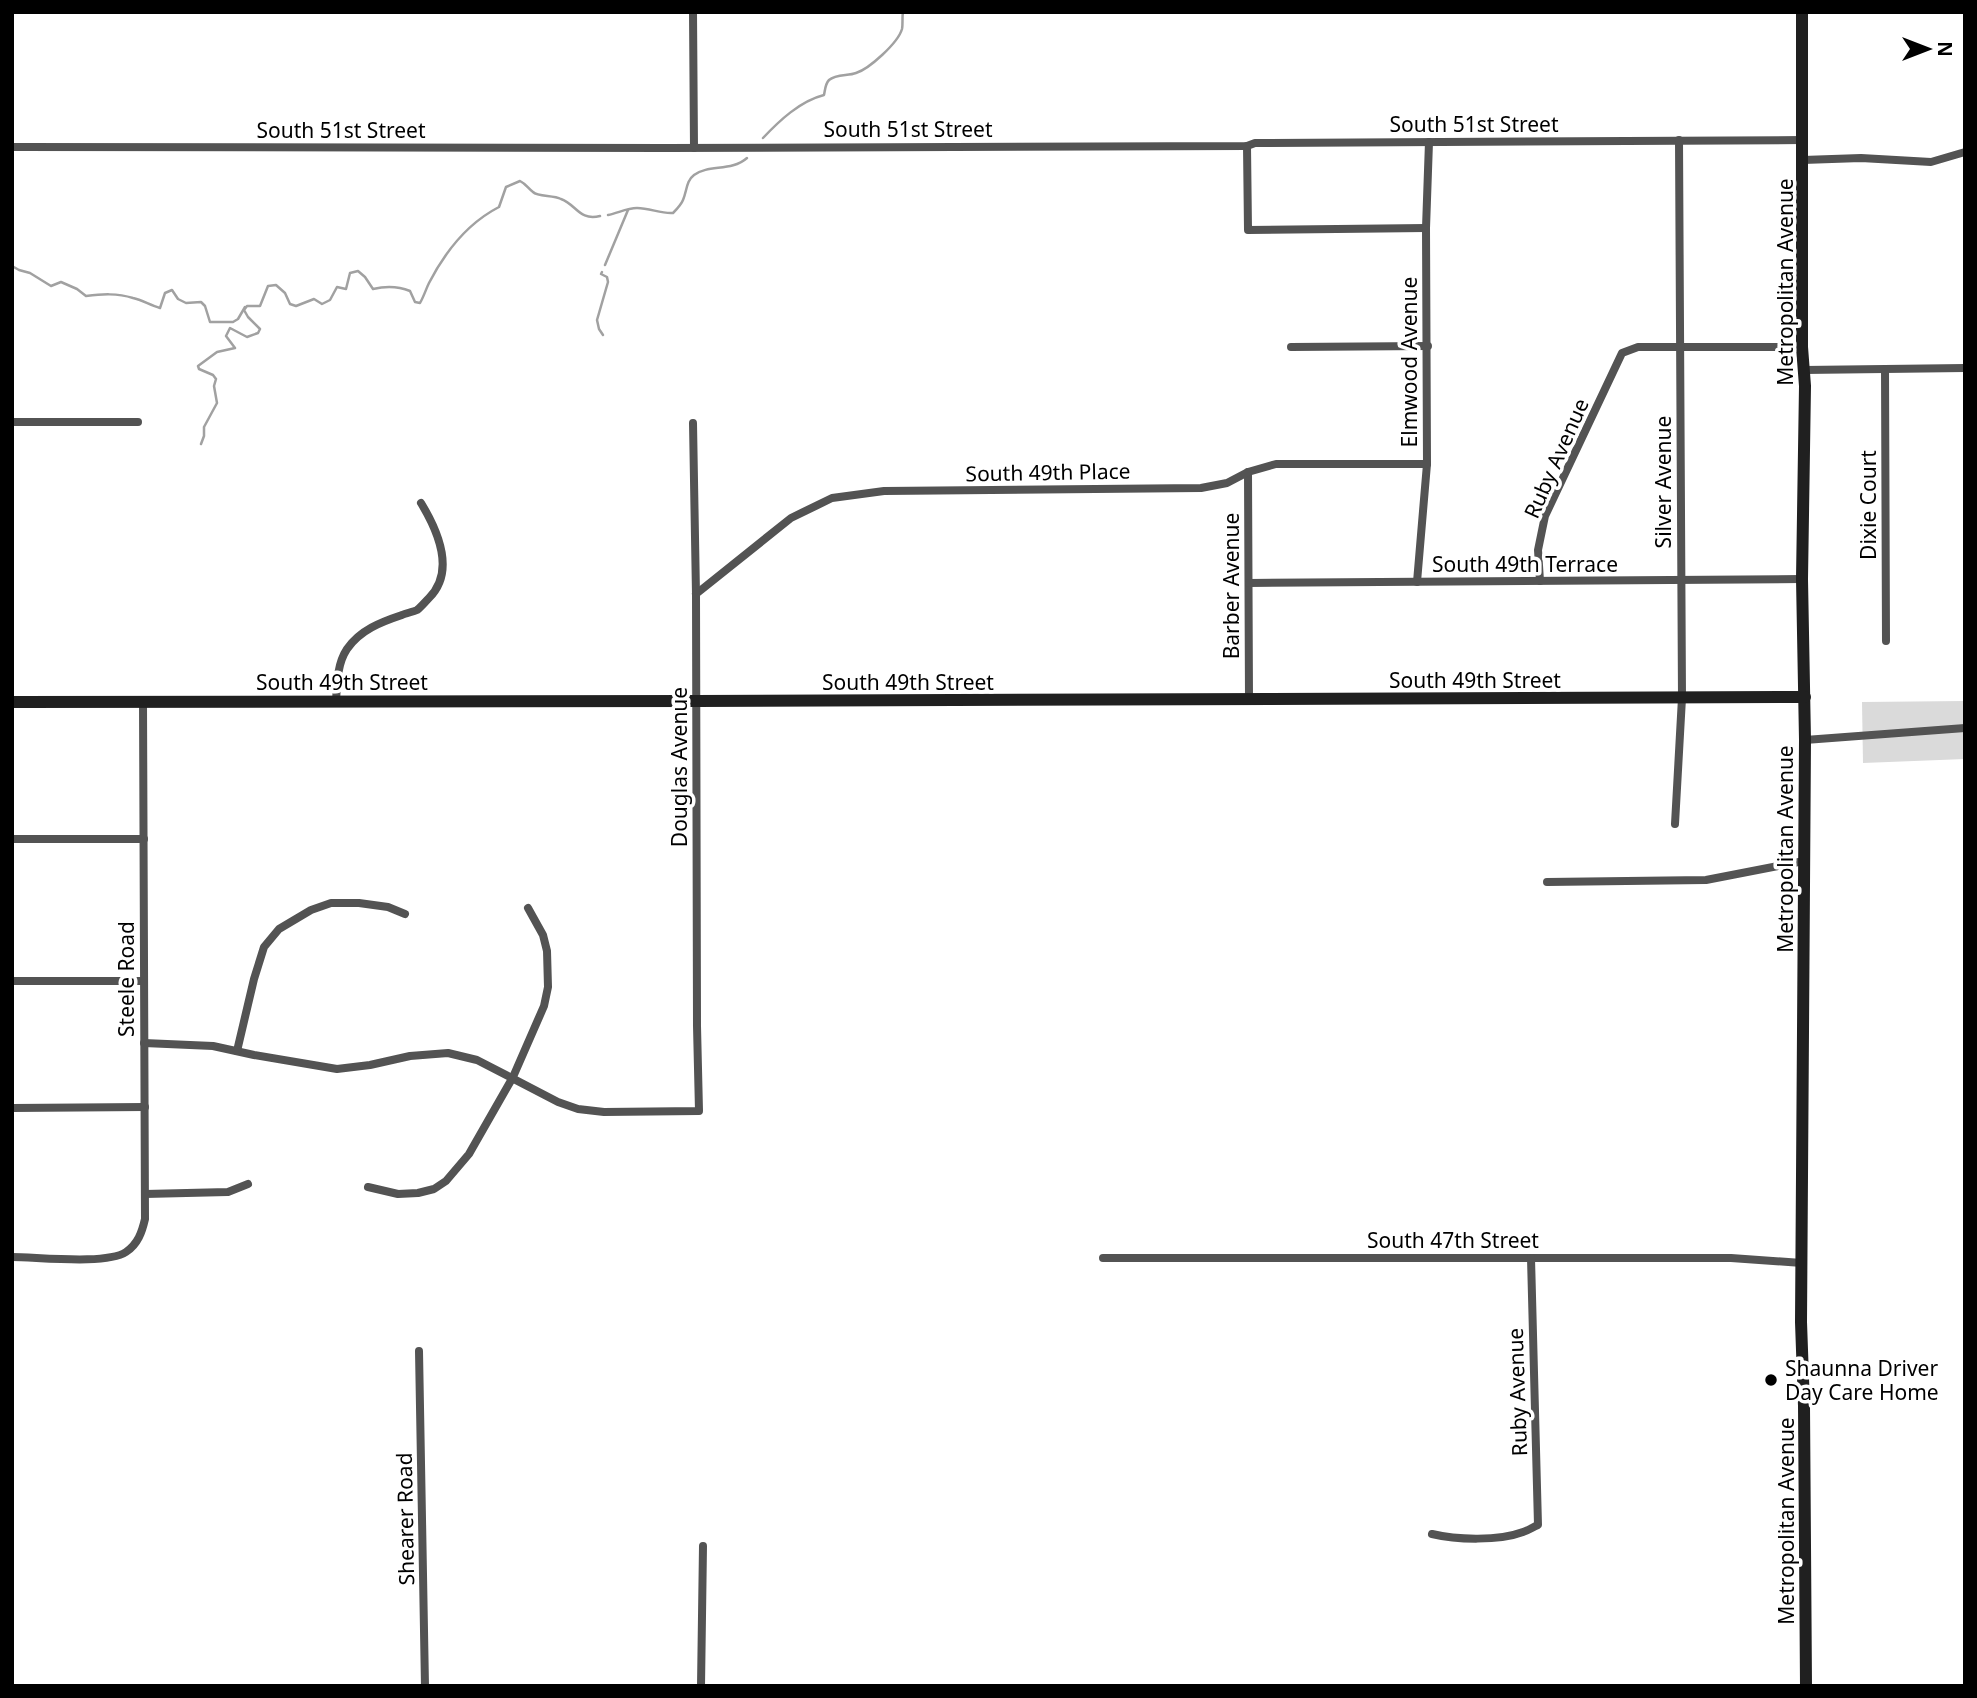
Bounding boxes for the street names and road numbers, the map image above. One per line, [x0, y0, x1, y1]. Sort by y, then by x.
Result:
street label: South 51st Street [1390, 110, 1559, 138]
street label: South 51st Street [824, 115, 993, 143]
street label: South 51st Street [257, 116, 426, 144]
street label: Metropolitan Avenue [1771, 178, 1799, 386]
street label: Elmwood Avenue [1395, 277, 1423, 447]
street label: Ruby Avenue [1517, 394, 1595, 522]
street label: Silver Avenue [1649, 416, 1677, 548]
street label: Dixie Court [1854, 450, 1882, 560]
street label: South 49th Place [965, 457, 1131, 487]
street label: Barber Avenue [1217, 513, 1245, 659]
street label: South 49th Terrace [1432, 550, 1618, 578]
street label: South 49th Street [1389, 666, 1561, 694]
street label: South 49th Street [256, 668, 428, 696]
street label: South 49th Street [822, 668, 994, 696]
street label: Douglas Avenue [665, 687, 693, 847]
street label: Metropolitan Avenue [1771, 745, 1799, 953]
street label: Steele Road [112, 921, 140, 1037]
street label: South 47th Street [1367, 1226, 1539, 1254]
street label: Ruby Avenue [1501, 1327, 1533, 1457]
street label: Metropolitan Avenue [1772, 1417, 1800, 1625]
street label: Shearer Road [390, 1452, 420, 1586]

